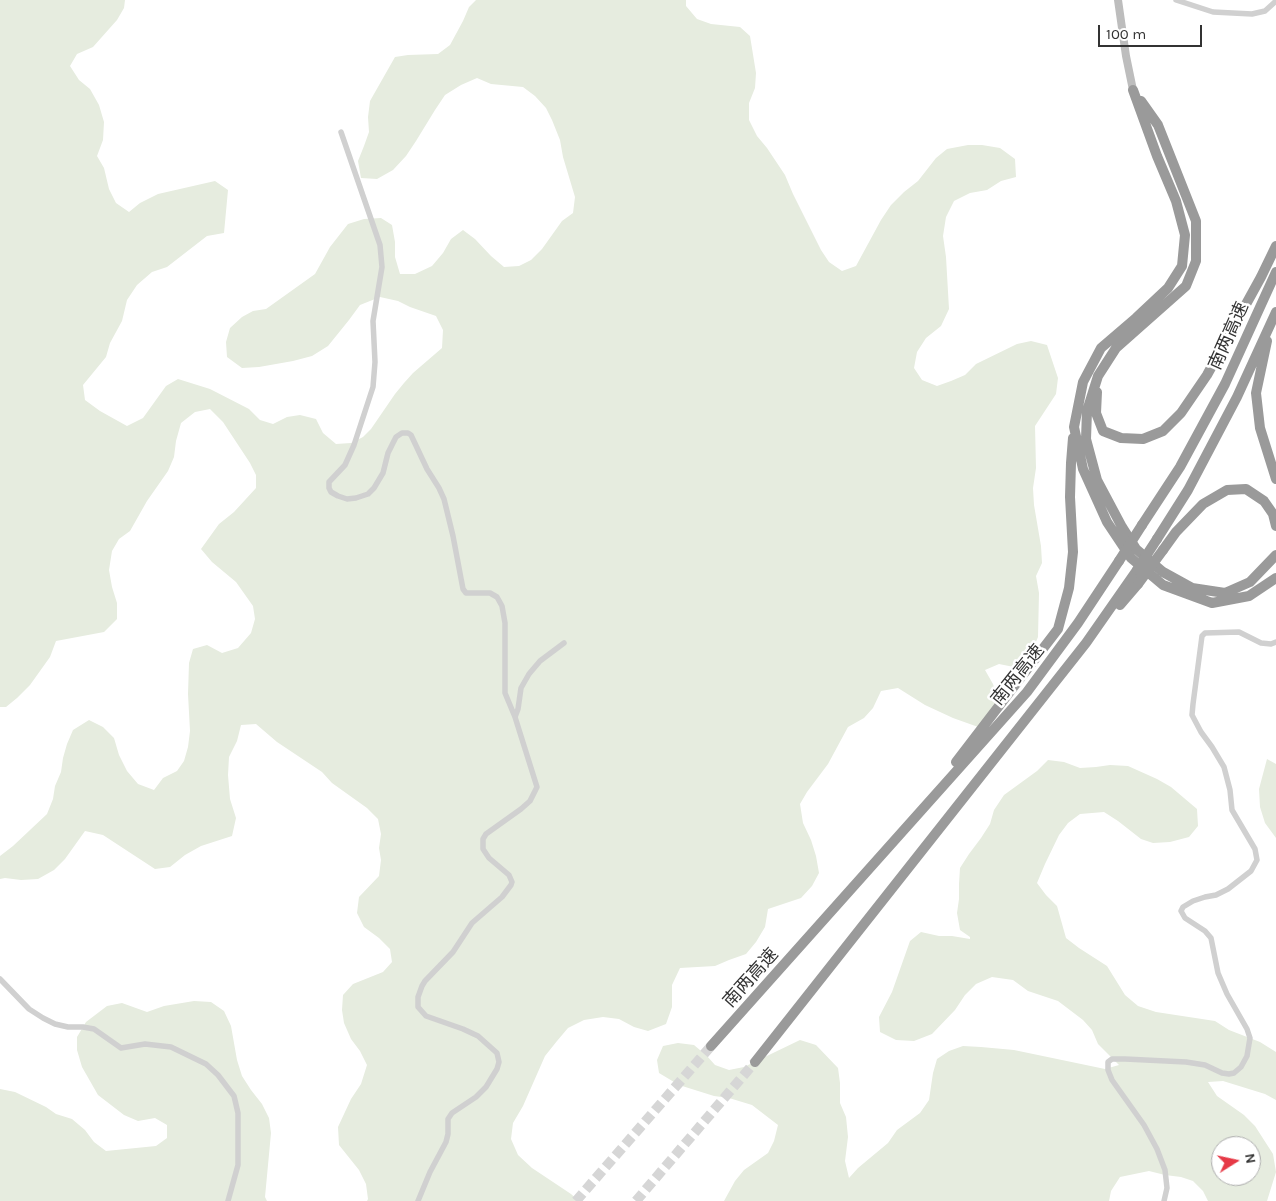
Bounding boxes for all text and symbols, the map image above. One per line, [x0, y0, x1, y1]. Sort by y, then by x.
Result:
scale bar [1101, 15, 1205, 47]
text: 100 m [1106, 25, 1146, 43]
street label: 南两高速 [1204, 299, 1254, 373]
street label: 南两高速 [987, 640, 1049, 710]
street label: 南两高速 [719, 944, 783, 1012]
north arrow [1211, 1136, 1261, 1186]
text: N [1241, 1152, 1260, 1165]

